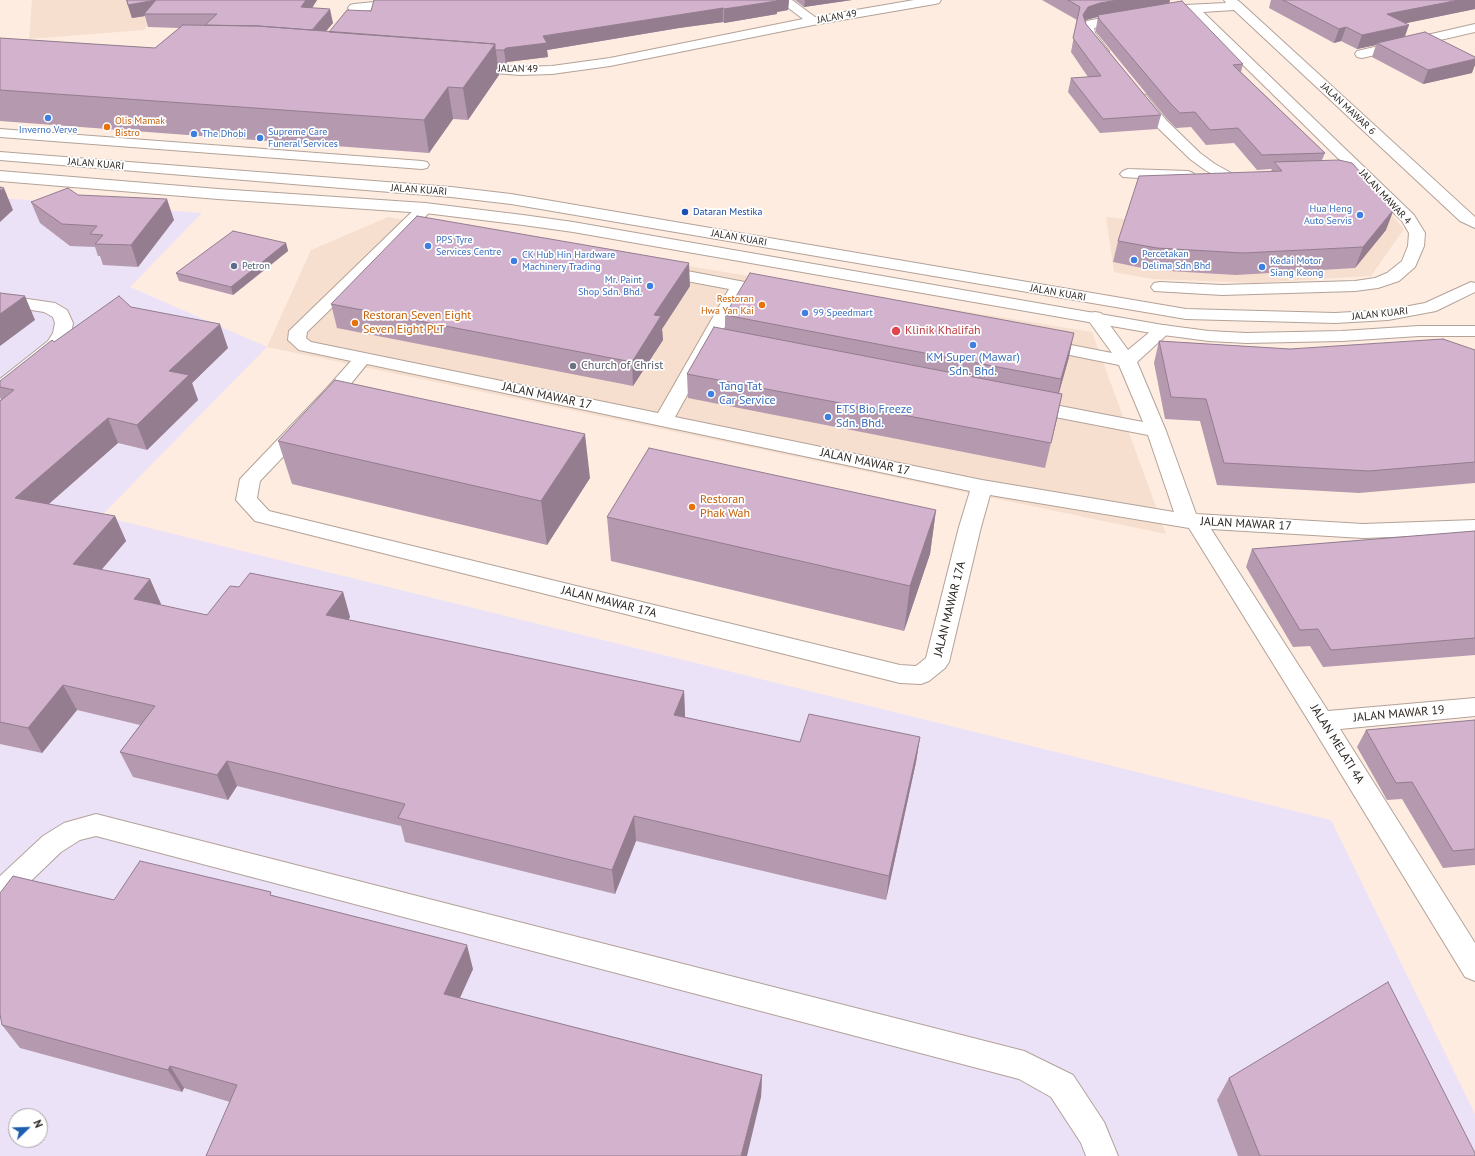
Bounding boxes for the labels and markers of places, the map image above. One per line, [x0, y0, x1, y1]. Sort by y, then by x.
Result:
marker: Inverno Verve [43, 113, 53, 123]
place label: Olis Mamak Bistro [115, 115, 165, 138]
marker: Olis Mamak Bistro [102, 122, 112, 132]
place label: Inverno Verve [19, 124, 77, 136]
place label: Supreme Care Funeral Services [268, 126, 338, 150]
place label: The Dhobi [202, 128, 246, 140]
marker: The Dhobi [189, 129, 199, 139]
marker: Supreme Care Funeral Services [255, 133, 265, 143]
place label: Hua Heng Auto Servis [1304, 203, 1352, 226]
place label: Dataran Mestika [693, 206, 762, 218]
marker: Dataran Mestika [680, 207, 690, 217]
marker: Hua Heng Auto Servis [1355, 210, 1365, 220]
place label: PPS Tyre Services Centre [436, 234, 501, 258]
marker: PPS Tyre Services Centre [423, 241, 433, 251]
place label: Percetakan Delima Sdn Bhd [1142, 248, 1210, 272]
place label: CK Hub Hin Hardware Machinery Trading [522, 249, 615, 272]
marker: Percetakan Delima Sdn Bhd [1129, 255, 1139, 265]
place label: Kedai Motor Siang Keong [1270, 255, 1323, 278]
marker: CK Hub Hin Hardware Machinery Trading [509, 256, 519, 266]
place label: Petron [242, 260, 270, 272]
marker: Petron [229, 261, 239, 271]
marker: Kedai Motor Siang Keong [1257, 262, 1267, 272]
place label: Mr. Paint Shop Sdn. Bhd. [578, 274, 642, 298]
marker: Mr. Paint Shop Sdn. Bhd. [645, 281, 655, 291]
place label: Restoran Hwa Yan Kai [701, 293, 754, 316]
marker: Restoran Hwa Yan Kai [757, 300, 767, 310]
place label: 99 Speedmart [813, 307, 873, 319]
marker: 99 Speedmart [800, 308, 810, 318]
place label: Restoran Seven Eight Seven Eight PLT [363, 309, 471, 337]
marker: Restoran Seven Eight Seven Eight PLT [350, 318, 360, 328]
place label: Klinik Khalifah [905, 324, 981, 338]
marker: Klinik Khalifah [890, 325, 902, 337]
marker: KM Super (Mawar) Sdn. Bhd. [968, 340, 978, 350]
place label: KM Super (Mawar) Sdn. Bhd. [926, 351, 1020, 379]
place label: Church of Christ [581, 359, 663, 373]
marker: Church of Christ [568, 361, 578, 371]
place label: Tang Tat Car Service [719, 380, 776, 408]
marker: Tang Tat Car Service [706, 389, 716, 399]
place label: ETS Bio Freeze Sdn. Bhd. [836, 403, 912, 431]
marker: ETS Bio Freeze Sdn. Bhd. [823, 412, 833, 422]
place label: Restoran Phak Wah [700, 493, 750, 521]
marker: Restoran Phak Wah [687, 502, 697, 512]

